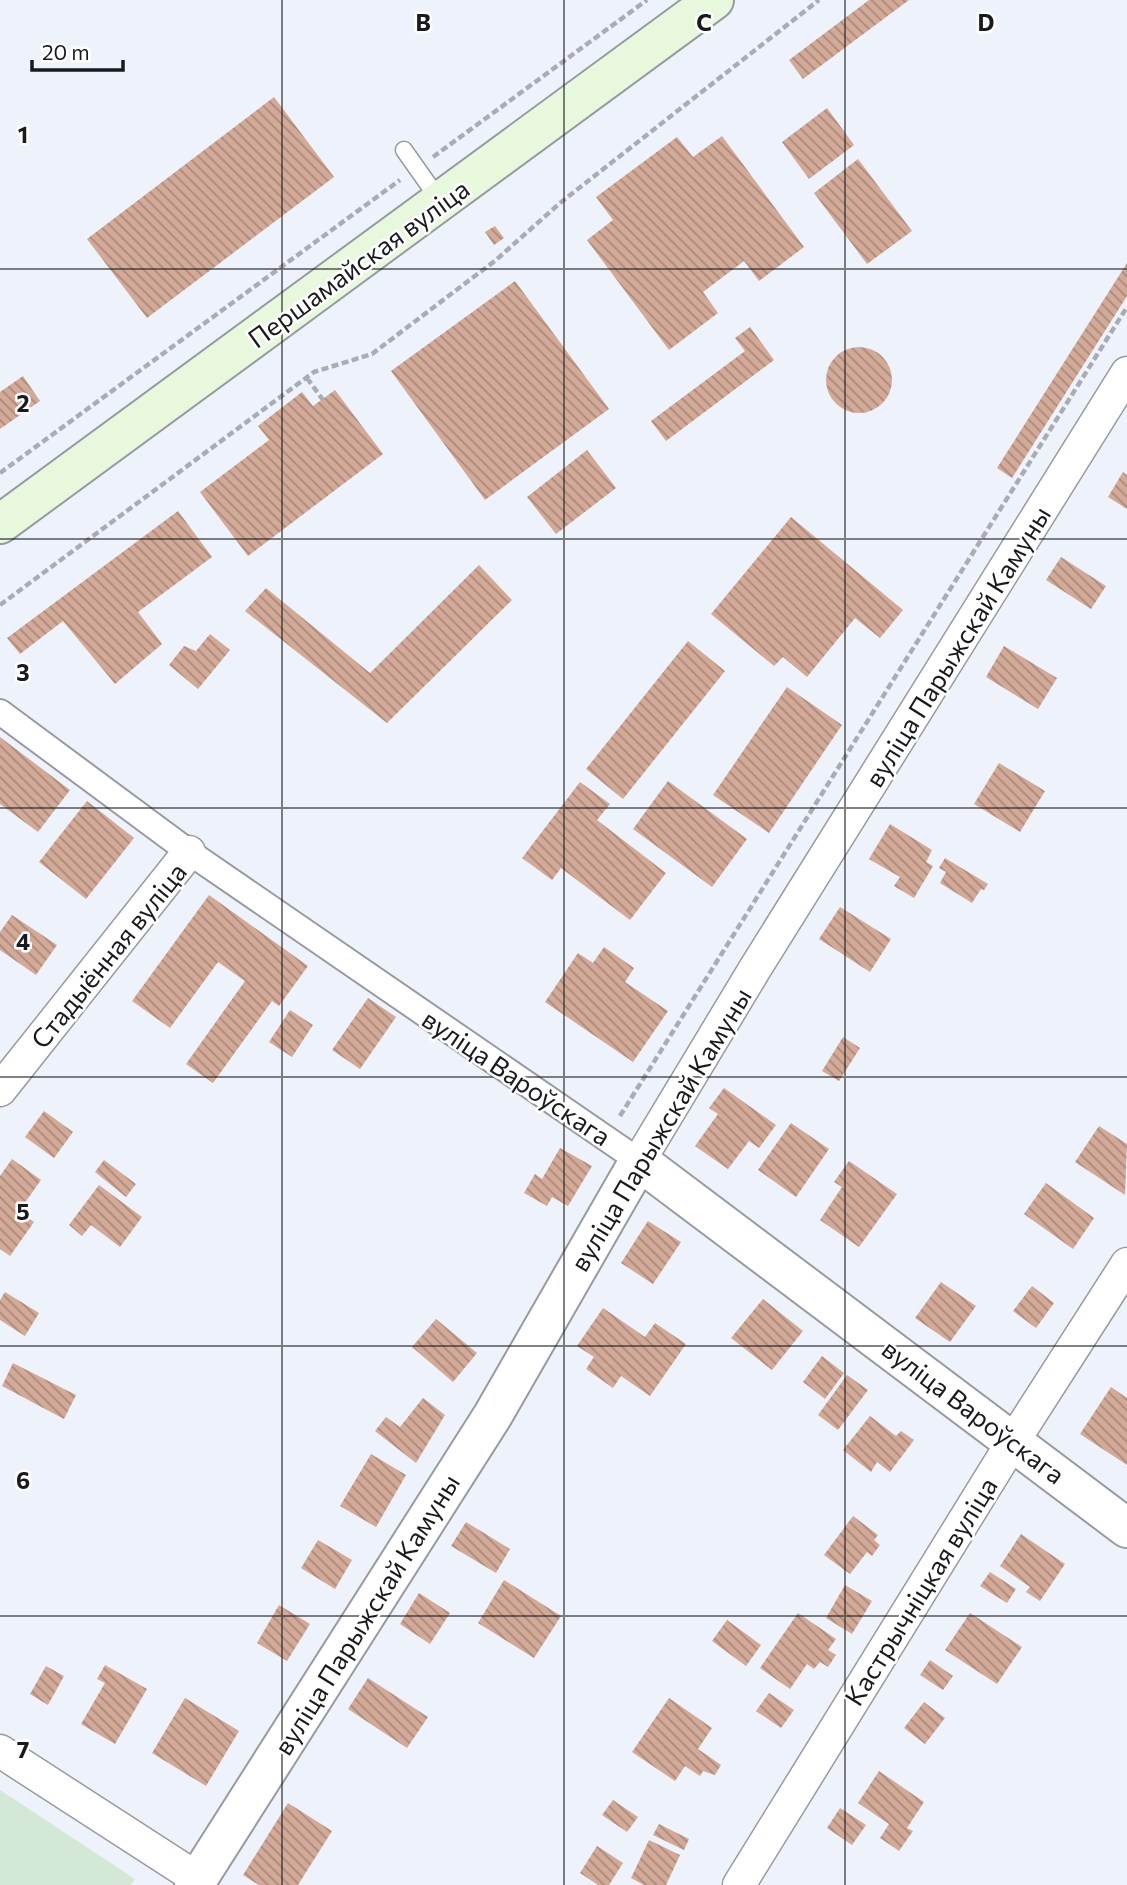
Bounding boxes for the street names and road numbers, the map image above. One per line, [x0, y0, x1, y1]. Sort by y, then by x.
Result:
street label: Першамайская вуліца [241, 172, 475, 354]
street label: вуліца Парыжскай Камуны [858, 500, 1056, 792]
street label: Стадыённая вуліца [24, 856, 192, 1054]
street label: вуліца Парыжскай Камуны [563, 982, 757, 1276]
street label: вуліца Вароўскага [417, 1003, 617, 1151]
street label: вуліца Вароўскага [877, 1332, 1071, 1490]
street label: вуліца Парыжскай Камуны [267, 1468, 465, 1760]
street label: Кастрычніцкая вуліца [837, 1471, 1003, 1711]

